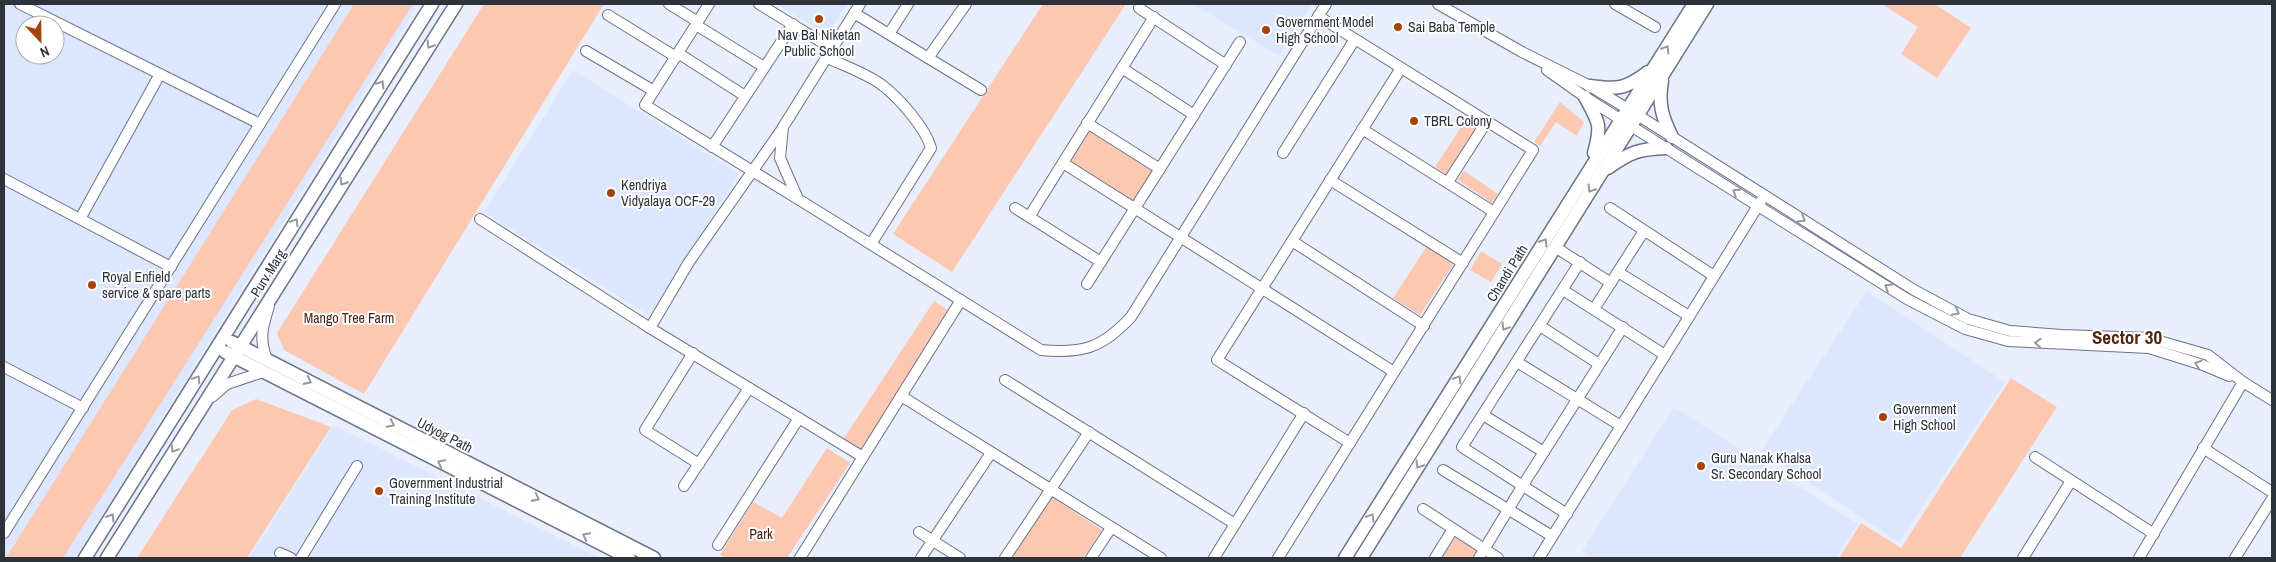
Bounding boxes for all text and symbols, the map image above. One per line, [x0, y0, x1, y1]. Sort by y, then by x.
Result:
marker: Nav Bal Niketan Public School [813, 13, 825, 25]
place label: Government Model High School [1276, 13, 1374, 47]
north arrow [15, 15, 65, 65]
place label: Sai Baba Temple [1408, 18, 1495, 36]
marker: Sai Baba Temple [1392, 21, 1404, 33]
marker: Government Model High School [1260, 24, 1272, 36]
place label: Nav Bal Niketan Public School [778, 26, 860, 60]
one-way arrow [427, 39, 436, 49]
text: N [38, 42, 52, 62]
one-way arrow [1660, 45, 1669, 54]
one-way arrow [375, 81, 385, 90]
place label: TBRL Colony [1424, 112, 1492, 130]
marker: TBRL Colony [1408, 115, 1420, 127]
place label: Kendriya Vidyalaya OCF-29 [621, 176, 715, 210]
one-way arrow [340, 177, 349, 186]
one-way arrow [1588, 184, 1597, 193]
marker: Kendriya Vidyalaya OCF-29 [605, 187, 617, 199]
one-way arrow [1732, 189, 1741, 198]
one-way arrow [1796, 213, 1805, 223]
one-way arrow [289, 219, 298, 228]
one-way arrow [1538, 238, 1547, 247]
street label: Chandi Path [1482, 241, 1532, 305]
street label: Purv Marg [246, 245, 290, 300]
place label: Royal Enfield service & spare parts [102, 268, 211, 302]
marker: Royal Enfield service & spare parts [86, 279, 98, 291]
one-way arrow [1885, 284, 1894, 293]
one-way arrow [1950, 306, 1959, 316]
park label: Mango Tree Farm [304, 309, 394, 327]
one-way arrow [1502, 322, 1511, 331]
district label: Sector 30 [2092, 324, 2162, 350]
one-way arrow [2034, 337, 2042, 348]
one-way arrow [2195, 359, 2203, 369]
one-way arrow [302, 375, 311, 385]
one-way arrow [191, 376, 200, 385]
one-way arrow [1451, 376, 1461, 385]
place label: Government High School [1893, 400, 1956, 434]
marker: Government High School [1877, 411, 1889, 423]
street label: Udyog Path [414, 413, 476, 457]
one-way arrow [386, 418, 395, 428]
one-way arrow [171, 444, 181, 453]
place label: Guru Nanak Khalsa Sr. Secondary School [1711, 449, 1821, 483]
one-way arrow [437, 459, 446, 469]
one-way arrow [1415, 460, 1425, 469]
marker: Guru Nanak Khalsa Sr. Secondary School [1695, 460, 1707, 472]
place label: Government Industrial Training Institute [389, 474, 503, 508]
marker: Government Industrial Training Institute [373, 485, 385, 497]
one-way arrow [531, 492, 540, 502]
one-way arrow [104, 513, 114, 522]
one-way arrow [1365, 513, 1375, 522]
park label: Park [749, 525, 773, 543]
one-way arrow [582, 532, 591, 542]

